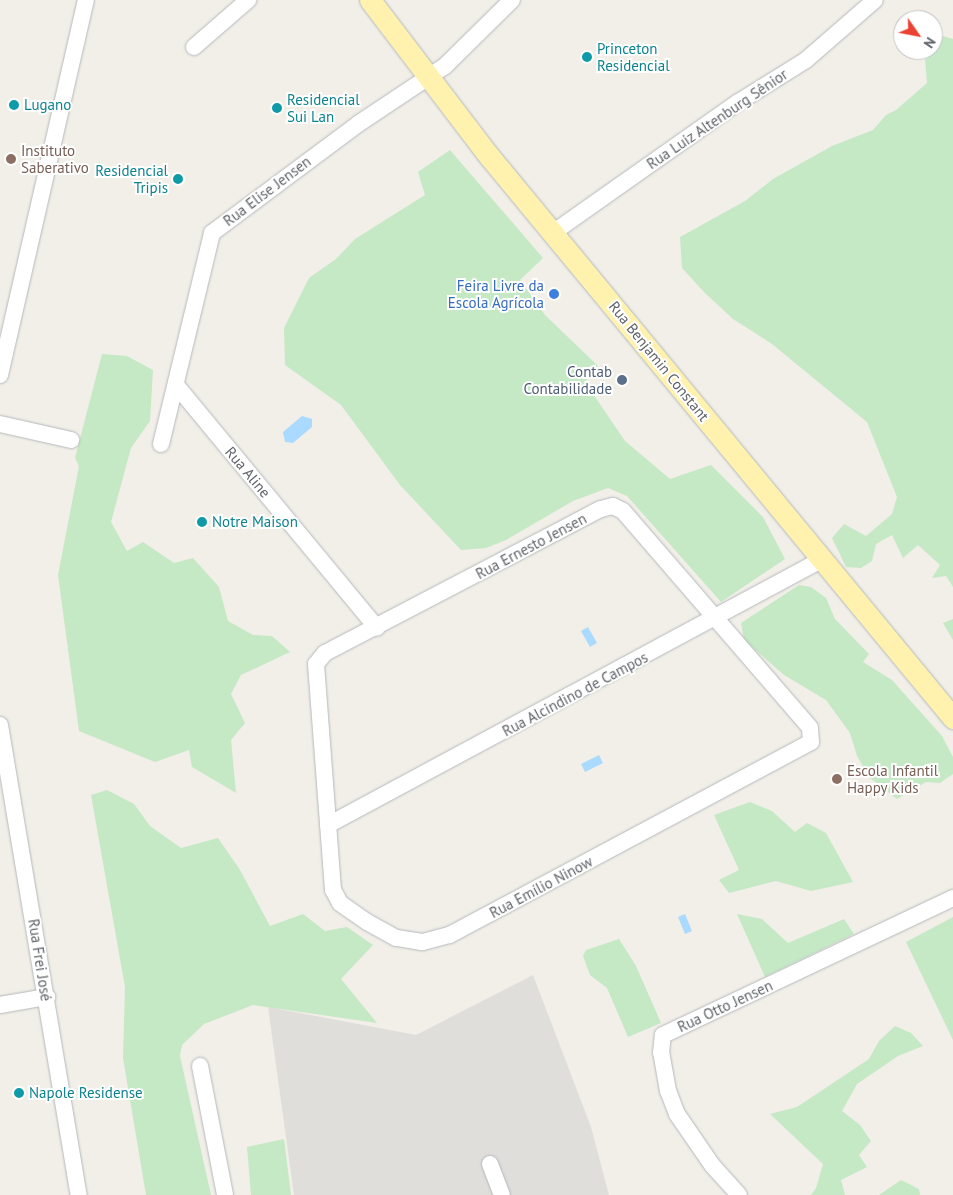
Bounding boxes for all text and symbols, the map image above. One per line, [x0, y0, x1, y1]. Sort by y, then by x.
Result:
north arrow [893, 10, 943, 60]
text: N [920, 34, 940, 51]
place label: Princeton Residencial [597, 39, 670, 74]
marker: Princeton Residencial [581, 51, 593, 63]
street label: Rua Luiz Altenburg Sênior [643, 65, 791, 173]
place label: Residencial Sui Lan [287, 90, 360, 125]
place label: Lugano [24, 96, 71, 114]
marker: Lugano [8, 99, 20, 111]
marker: Residencial Sui Lan [271, 102, 283, 114]
place label: Instituto Saberativo [21, 141, 89, 176]
street label: Rua Elise Jensen [220, 152, 314, 230]
marker: Instituto Saberativo [5, 153, 17, 165]
place label: Residencial Tripis [95, 161, 168, 196]
marker: Residencial Tripis [172, 173, 184, 185]
place label: Feira Livre da Escola Agrícola [447, 276, 544, 311]
marker: Feira Livre da Escola Agrícola [548, 288, 560, 300]
street label: Rua Benjamin Constant [605, 297, 713, 425]
place label: Contab Contabilidade [523, 362, 612, 397]
marker: Contab Contabilidade [616, 374, 628, 386]
street label: Rua Aline [221, 443, 275, 501]
street label: Rua Ernesto Jensen [473, 509, 589, 583]
place label: Notre Maison [212, 513, 298, 531]
marker: Notre Maison [196, 516, 208, 528]
street label: Rua Alcindino de Campos [499, 648, 651, 740]
place label: Escola Infantil Happy Kids [847, 761, 938, 796]
marker: Escola Infantil Happy Kids [831, 773, 843, 785]
street label: Rua Emílio Ninow [486, 852, 596, 922]
street label: Rua Frei José [25, 918, 55, 1002]
street label: Rua Otto Jensen [675, 976, 775, 1036]
place label: Napole Residense [29, 1084, 143, 1102]
marker: Napole Residense [13, 1087, 25, 1099]

